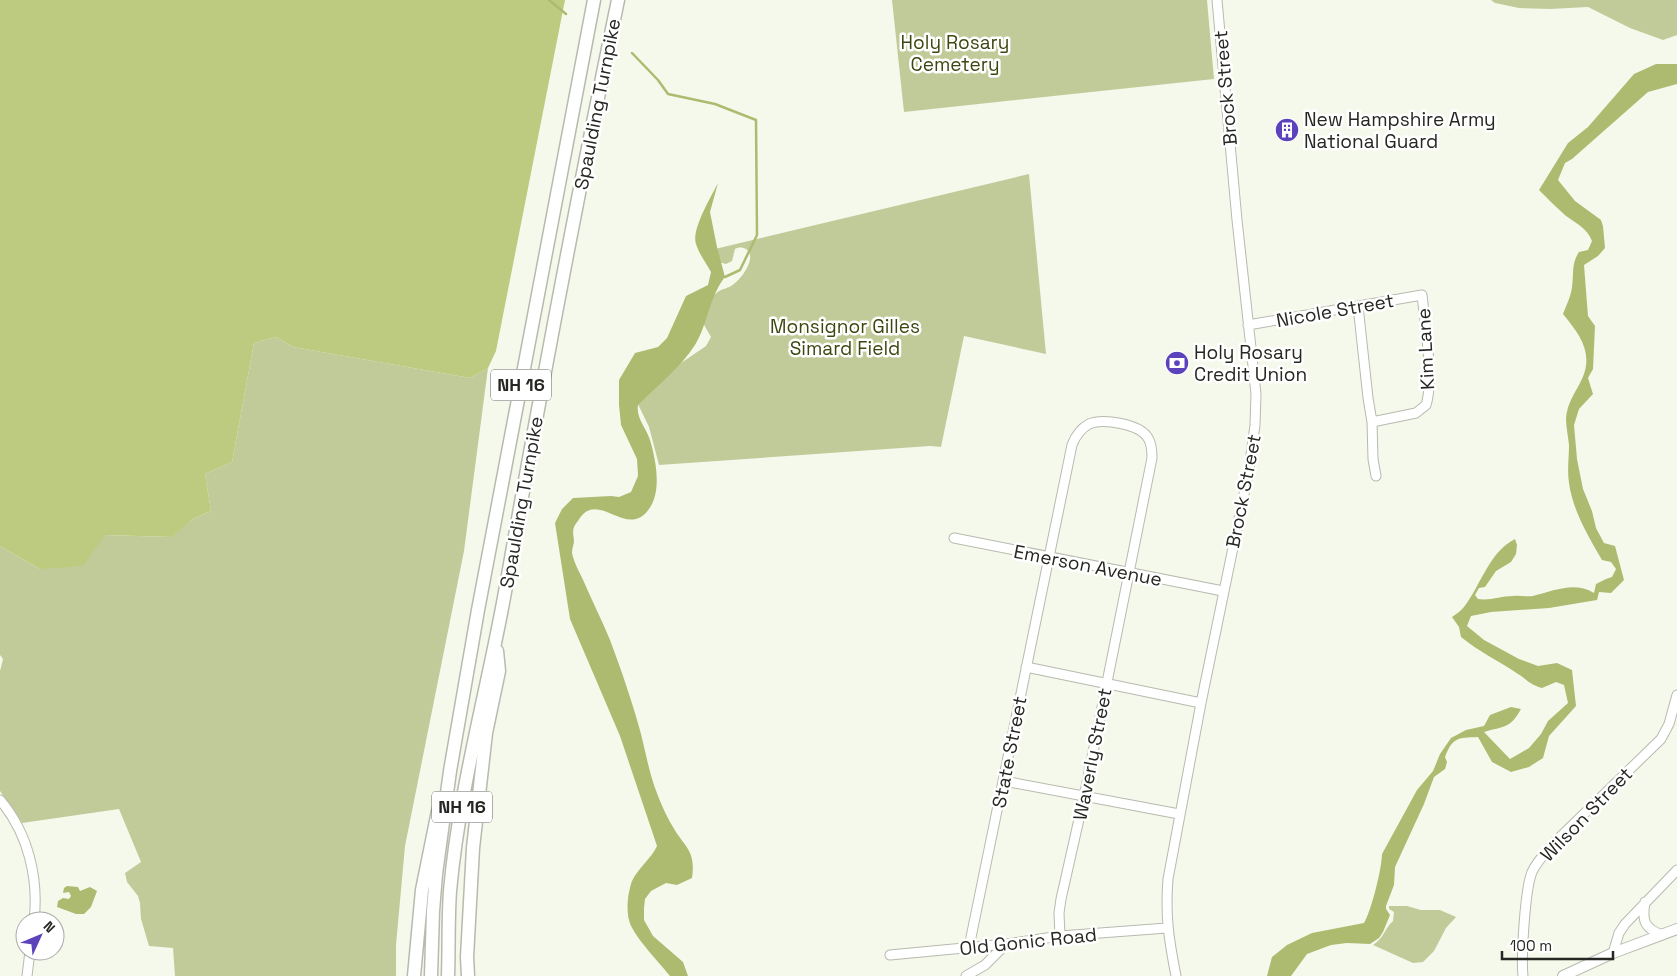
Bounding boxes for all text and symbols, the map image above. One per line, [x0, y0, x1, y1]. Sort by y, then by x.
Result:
street label: Spaulding Turnpike [569, 16, 626, 192]
street label: Brock Street [1208, 29, 1243, 147]
park label: Holy Rosary Cemetery [901, 30, 1009, 77]
place label: New Hampshire Army National Guard [1304, 107, 1496, 154]
building icon: New Hampshire Army National Guard [1274, 117, 1300, 143]
street label: Nicole Street [1274, 288, 1396, 333]
street label: Kim Lane [1411, 308, 1440, 390]
park label: Monsignor Gilles Simard Field [770, 314, 920, 361]
place label: Holy Rosary Credit Union [1194, 340, 1307, 387]
bank icon: Holy Rosary Credit Union [1164, 350, 1190, 376]
road number: NH 16 [491, 370, 551, 400]
street label: Spaulding Turnpike [494, 414, 549, 590]
street label: Brock Street [1220, 432, 1267, 550]
street label: Emerson Avenue [1012, 539, 1164, 592]
street label: Waverly Street [1067, 686, 1118, 822]
street label: State Street [986, 694, 1033, 810]
street label: Wilson Street [1535, 762, 1638, 867]
road number: NH 16 [432, 792, 492, 822]
north arrow [15, 911, 65, 961]
text: N [40, 917, 59, 937]
street label: Old Gonic Road [958, 922, 1098, 961]
scale bar [1502, 928, 1613, 960]
text: 100 m [1510, 936, 1552, 955]

